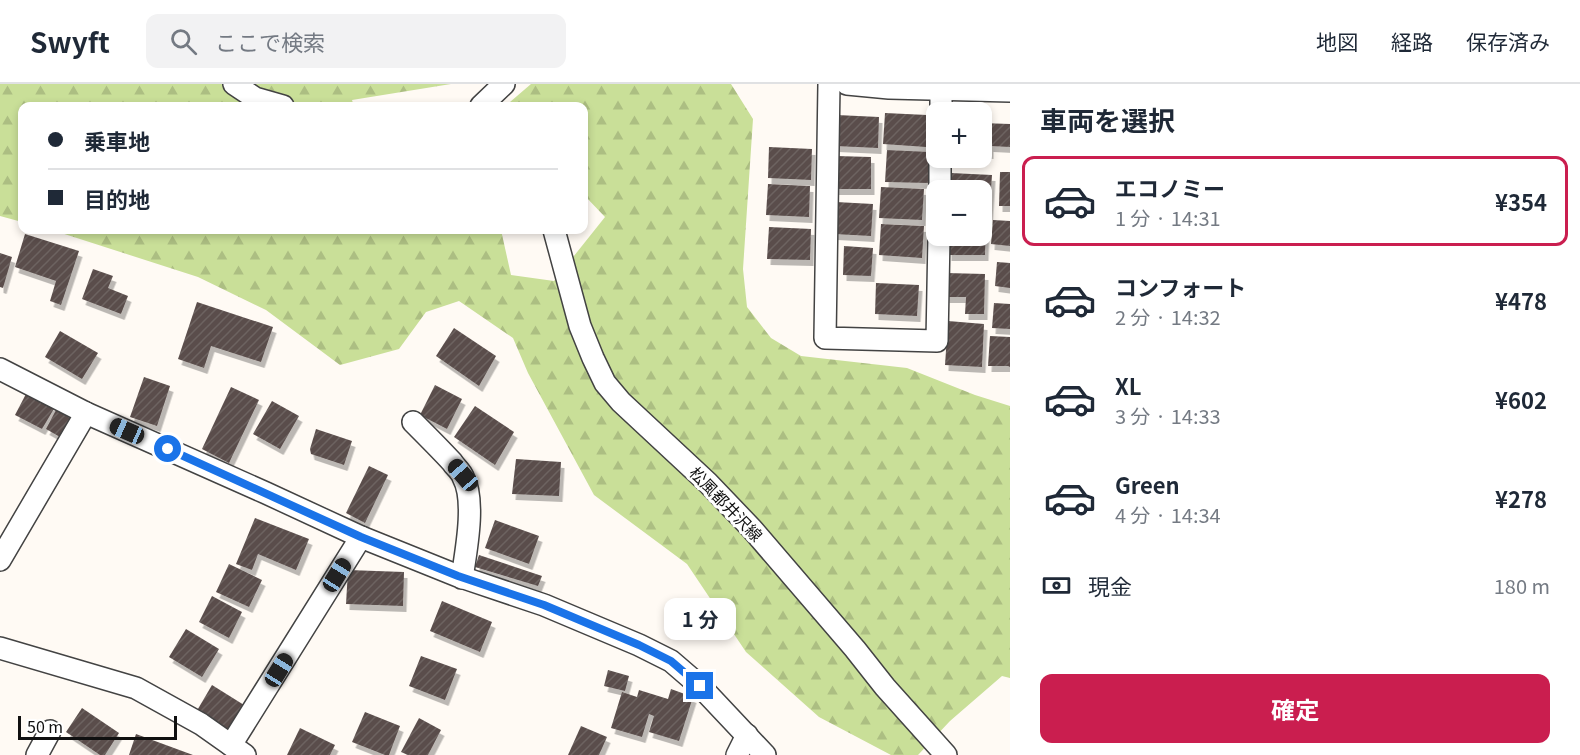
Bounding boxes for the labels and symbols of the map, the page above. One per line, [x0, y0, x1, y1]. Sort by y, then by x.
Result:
car [107, 415, 147, 447]
route start [154, 435, 181, 462]
car [444, 456, 482, 494]
street label: 松風都井沢線 [685, 460, 769, 546]
car [320, 555, 354, 595]
callout: 1 分 [664, 599, 736, 641]
car [262, 650, 296, 690]
route end [686, 672, 713, 699]
scale bar [18, 713, 177, 740]

